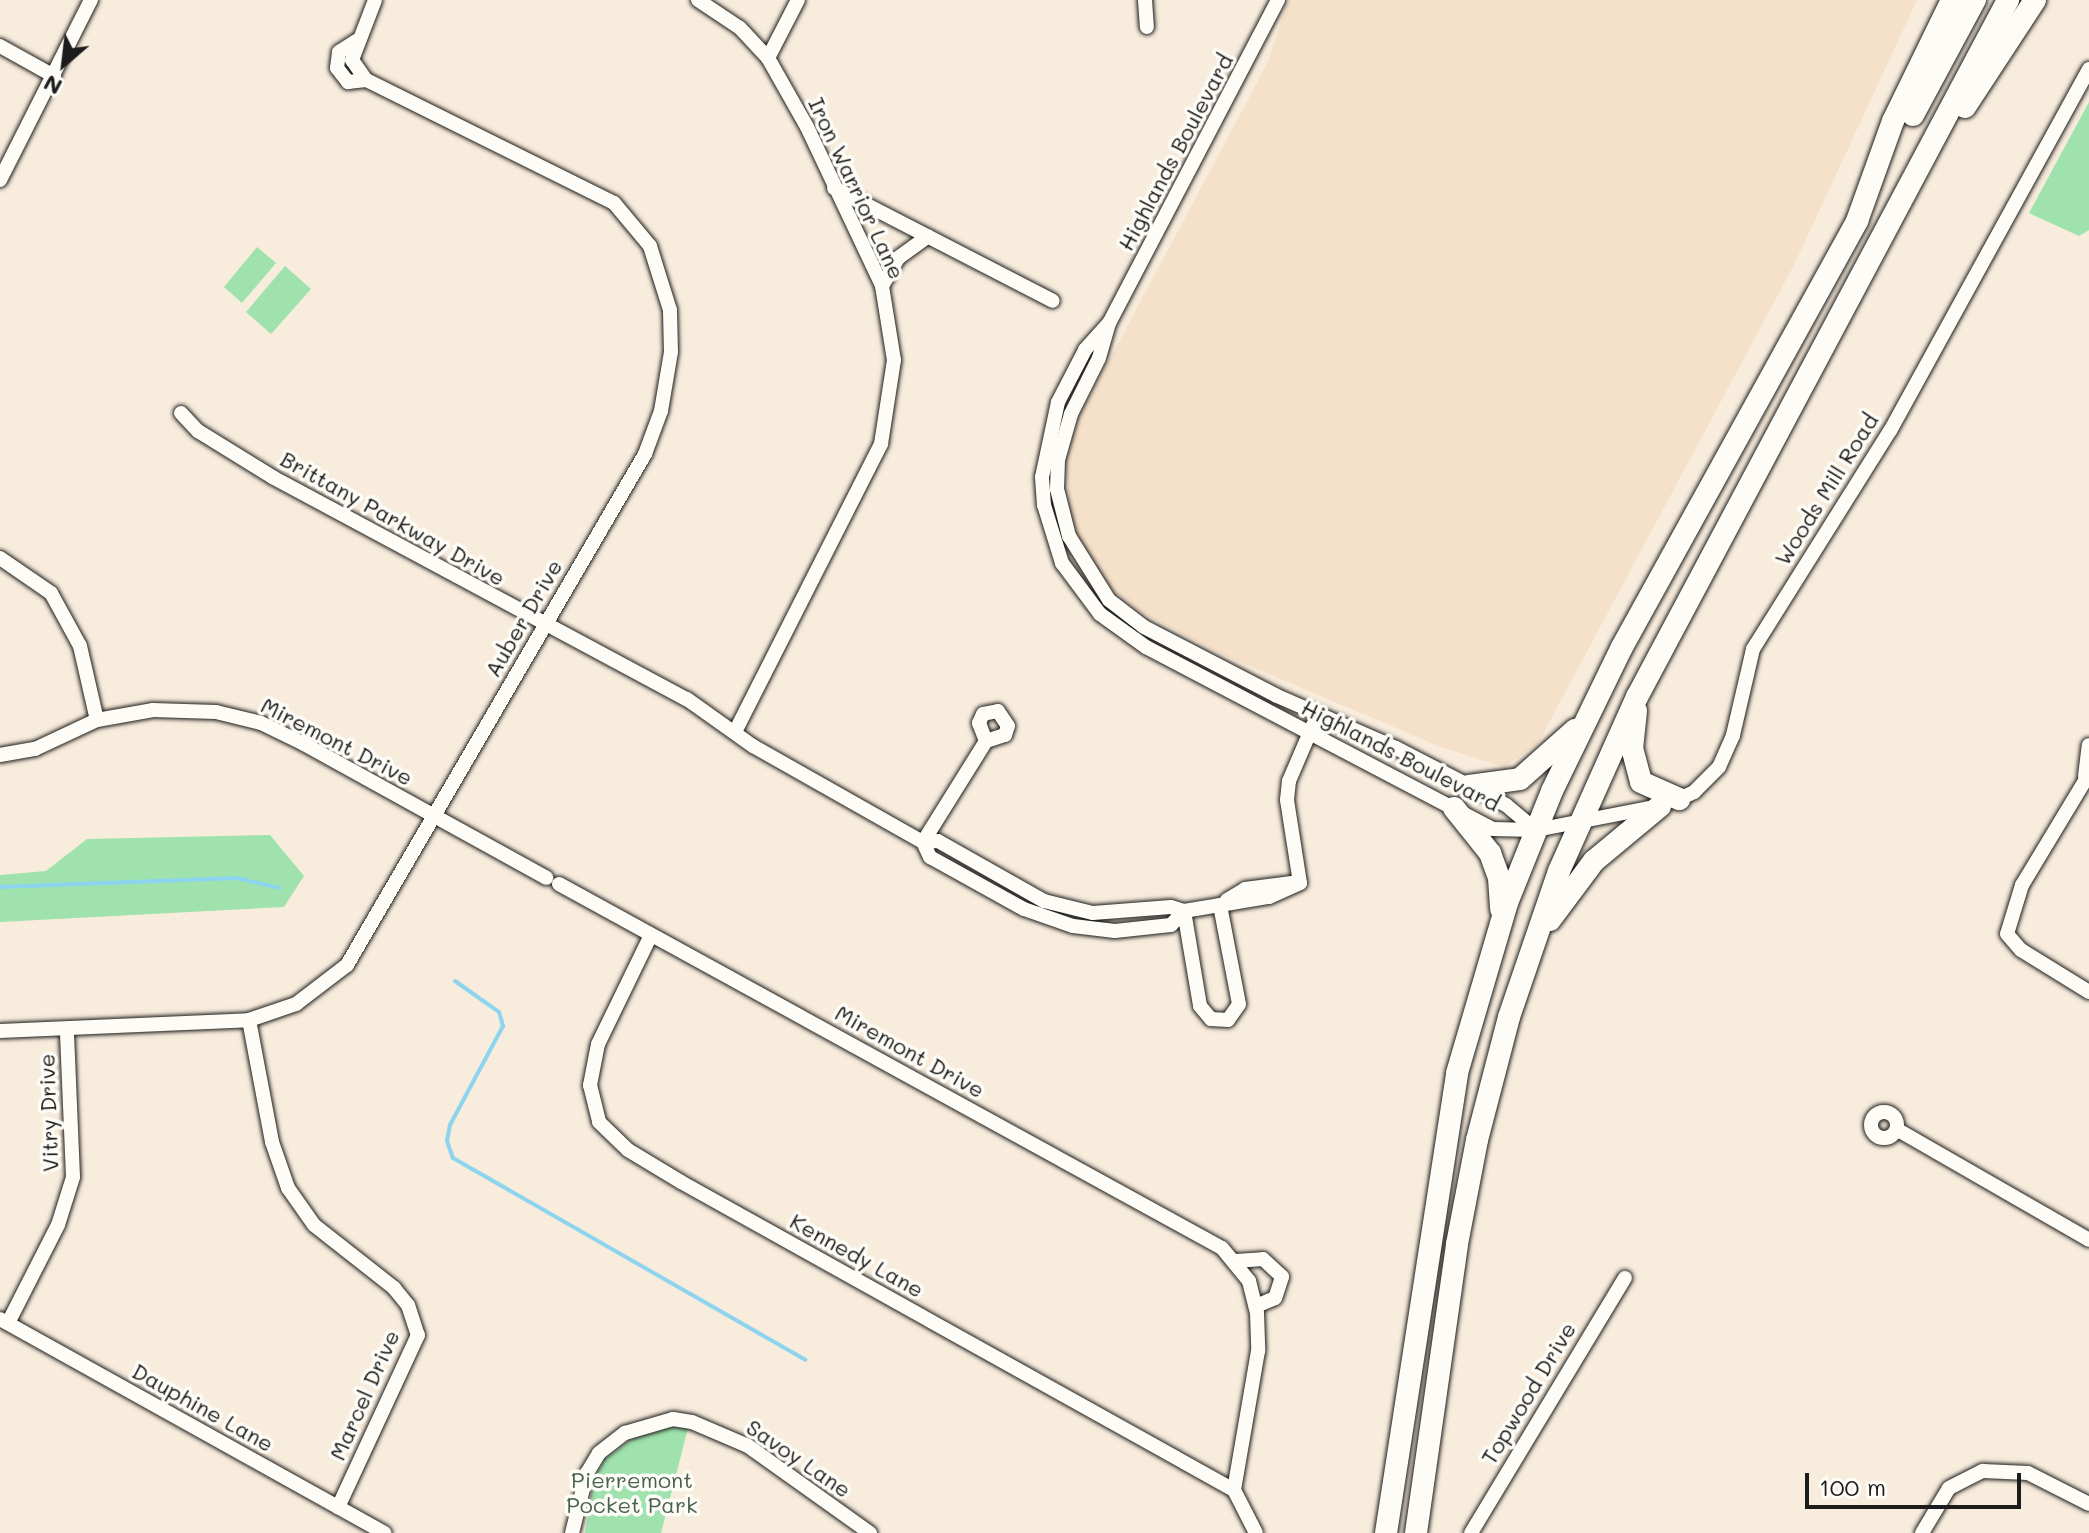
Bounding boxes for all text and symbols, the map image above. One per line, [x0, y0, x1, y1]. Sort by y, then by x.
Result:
north arrow [24, 24, 104, 104]
street label: Highlands Boulevard [1112, 49, 1238, 255]
text: N [38, 69, 67, 102]
street label: Iron Warrior Lane [803, 93, 911, 283]
street label: Woods Mill Road [1769, 408, 1883, 570]
street label: Brittany Parkway Drive [276, 445, 510, 591]
street label: Auber Drive [479, 555, 567, 681]
street label: Miremont Drive [257, 691, 417, 791]
street label: Highlands Boulevard [1297, 694, 1505, 816]
street label: Miremont Drive [831, 999, 989, 1103]
street label: Vitry Drive [33, 1053, 63, 1173]
street label: Kennedy Lane [786, 1207, 928, 1303]
street label: Topwood Drive [1475, 1317, 1581, 1469]
street label: Marcel Drive [324, 1326, 404, 1464]
street label: Dauphine Lane [128, 1357, 278, 1457]
street label: Savoy Lane [742, 1413, 856, 1503]
scale bar [1809, 1457, 2025, 1507]
park label: Pierremont Pocket Park [566, 1466, 698, 1518]
text: 100 m [1819, 1471, 1886, 1502]

